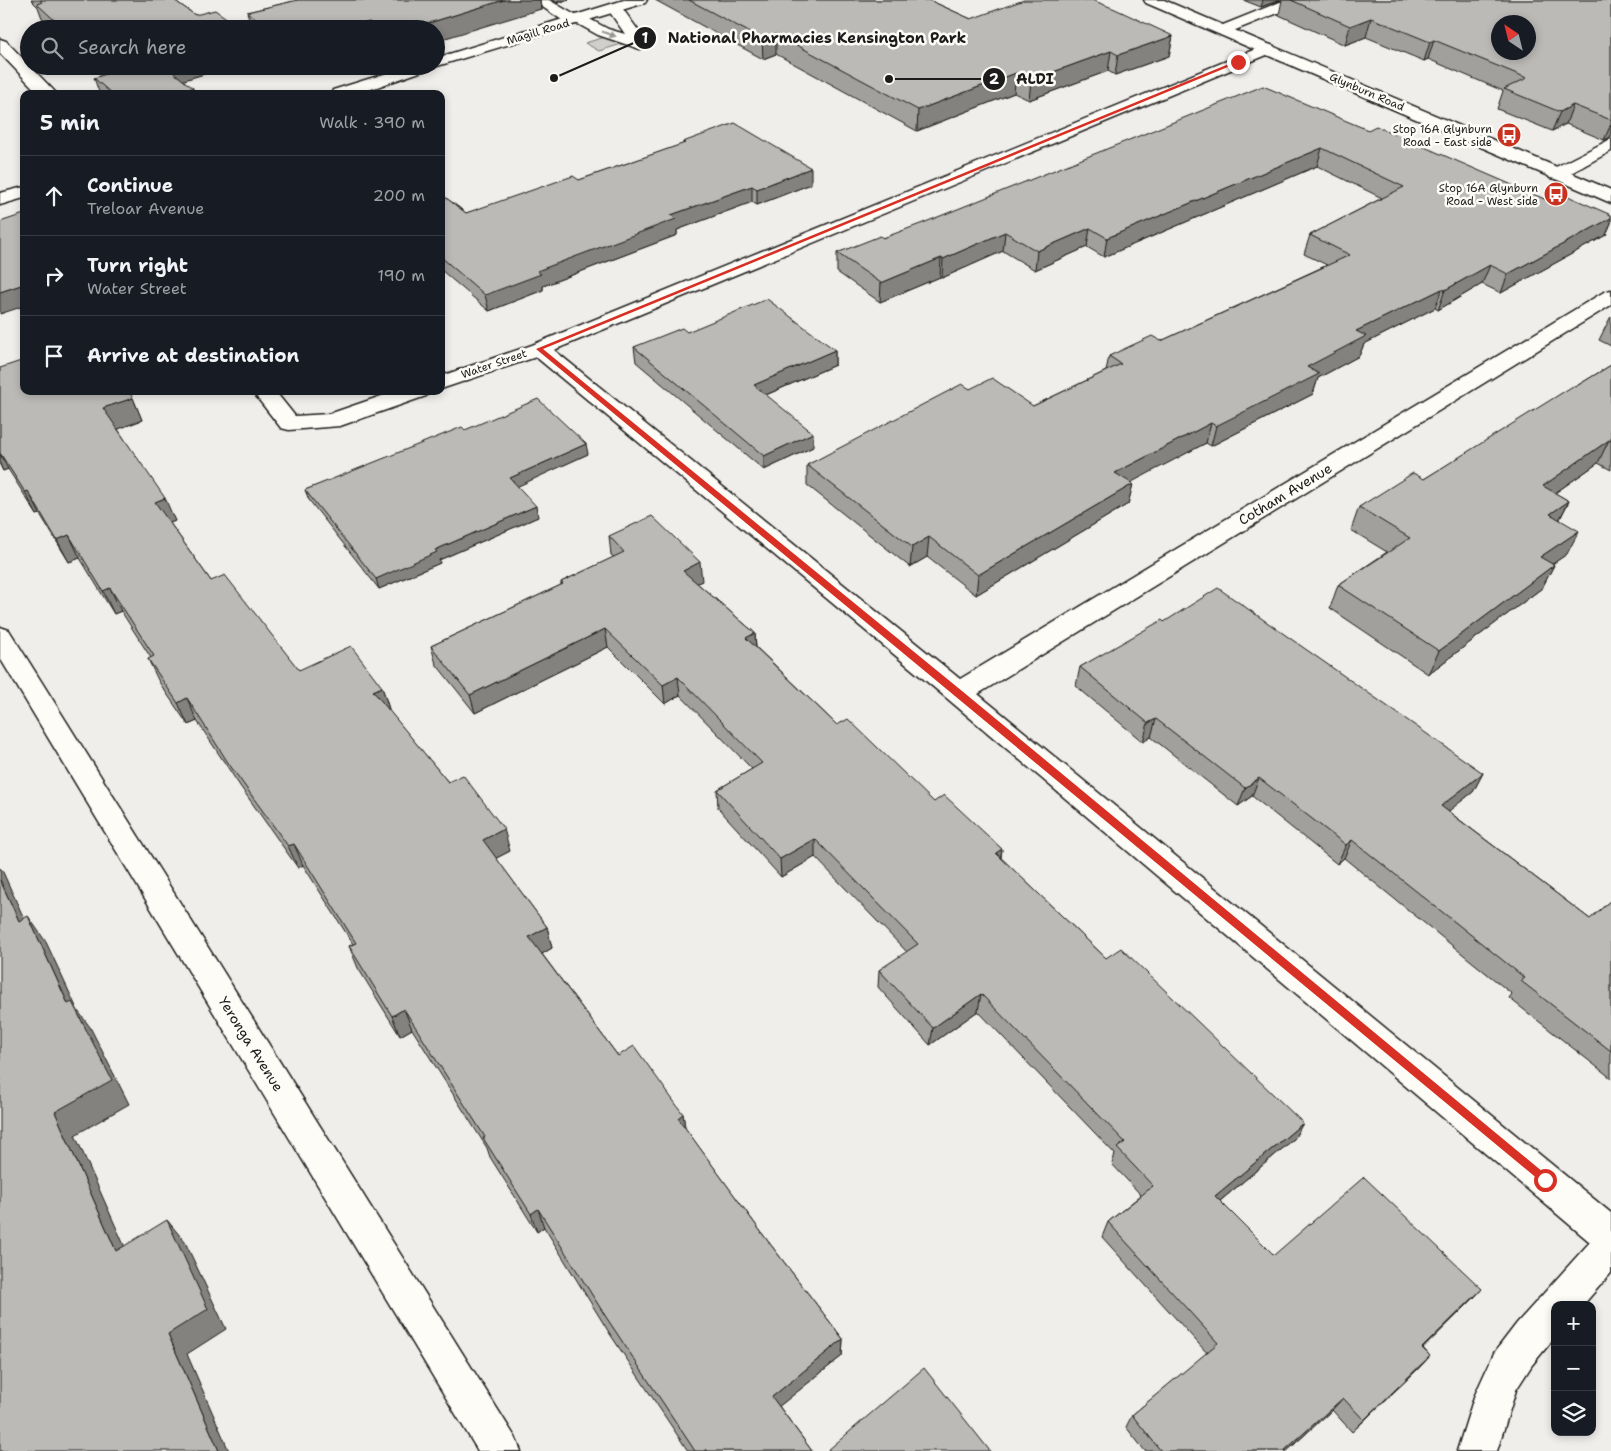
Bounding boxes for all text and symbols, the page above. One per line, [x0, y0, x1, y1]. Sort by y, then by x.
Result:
street label: Magill Road [505, 15, 571, 49]
north arrow [1491, 15, 1536, 60]
search box [20, 20, 445, 75]
callout: National Pharmacies Kensington Park [633, 23, 976, 53]
text: 1 [642, 28, 649, 48]
text: National Pharmacies Kensington Park [668, 28, 967, 48]
one-way arrow [601, 31, 616, 38]
icon: search [38, 34, 66, 62]
text: Search here [78, 35, 187, 60]
route end [1227, 51, 1250, 74]
callout: ALDI [981, 64, 1064, 94]
text: 2 [989, 69, 1000, 89]
text: ALDI [1016, 69, 1054, 89]
street label: Glynburn Road [1327, 69, 1407, 115]
text: 5 min [40, 109, 100, 137]
text: Walk · 390 m [319, 112, 425, 133]
place label: Stop 16A Glynburn Road - East side [1393, 122, 1492, 150]
bus stop icon: Stop 16A Glynburn Road - East side [1496, 122, 1522, 148]
text: Continue [87, 173, 173, 198]
place label: Stop 16A Glynburn Road - West side [1439, 181, 1538, 209]
bus stop icon: Stop 16A Glynburn Road - West side [1543, 181, 1569, 207]
icon: ahead [40, 182, 68, 210]
text: 200 m [373, 185, 425, 206]
text: Treloar Avenue [87, 198, 204, 219]
text: Turn right [87, 253, 188, 278]
icon: right [40, 262, 68, 290]
text: 190 m [378, 265, 425, 286]
text: Water Street [87, 278, 187, 299]
icon: arrive [40, 342, 68, 370]
text: Arrive at destination [87, 343, 299, 368]
street label: Water Street [459, 346, 529, 382]
street label: Cotham Avenue [1235, 459, 1335, 529]
street label: Yeronga Avenue [215, 993, 288, 1095]
route start [1534, 1169, 1557, 1192]
map controls [1551, 1301, 1596, 1436]
button: + [1551, 1301, 1596, 1346]
button: − [1551, 1346, 1596, 1391]
button: layers [1551, 1391, 1596, 1436]

